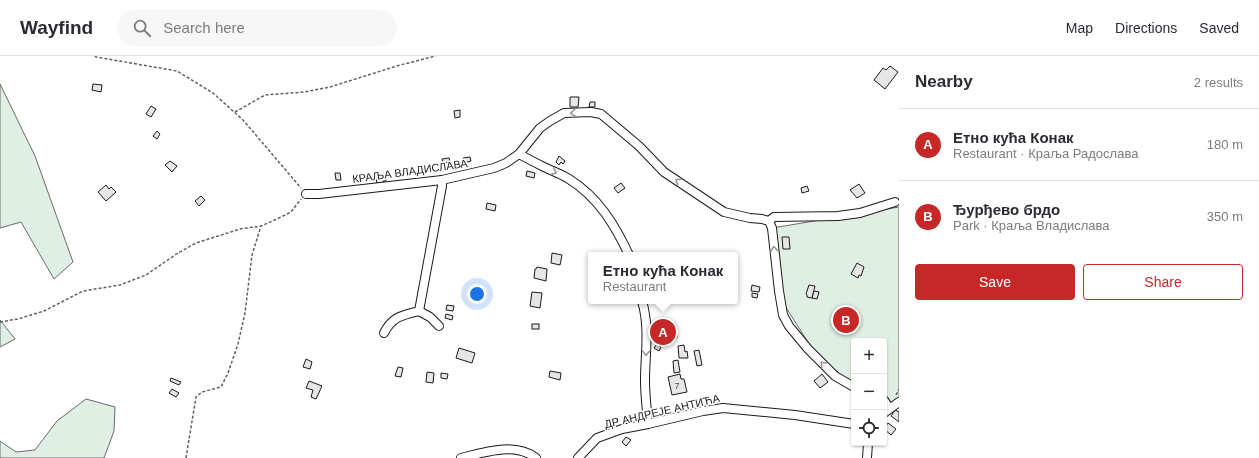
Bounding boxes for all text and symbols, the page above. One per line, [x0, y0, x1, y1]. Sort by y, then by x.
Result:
search box [117, 10, 397, 46]
text: Wayfind [20, 17, 93, 38]
icon: search [131, 17, 153, 39]
text: Search here [163, 19, 245, 36]
text: Map [1066, 20, 1093, 36]
text: Directions [1115, 20, 1177, 36]
text: Saved [1199, 20, 1239, 36]
text: Nearby [915, 72, 973, 91]
text: 2 results [1194, 75, 1243, 90]
one-way arrow [570, 108, 576, 117]
text: Етно кућа Конак [953, 129, 1074, 146]
text: A [923, 137, 933, 152]
text: 180 m [1207, 137, 1243, 152]
text: Restaurant · Краља Радослава [953, 146, 1138, 161]
street label: КРАЉА ВЛАДИСЛАВА [352, 157, 469, 185]
one-way arrow [550, 167, 558, 175]
one-way arrow [675, 179, 682, 186]
text: Ђурђево брдо [953, 201, 1060, 218]
text: B [923, 209, 933, 224]
text: 350 m [1207, 209, 1243, 224]
text: Park · Краља Владислава [953, 218, 1110, 233]
one-way arrow [770, 246, 779, 252]
popup [588, 252, 738, 304]
text: Етно кућа Конак [603, 262, 723, 279]
button: Save [915, 264, 1075, 300]
button: Share [1083, 264, 1243, 300]
text: Restaurant [603, 279, 666, 294]
your location [467, 284, 487, 304]
pin: B [833, 305, 859, 335]
pin: A [650, 317, 676, 347]
map controls [851, 338, 887, 446]
button: + [851, 338, 887, 374]
one-way arrow [642, 350, 651, 356]
one-way arrow [820, 361, 828, 369]
button: − [851, 374, 887, 410]
house number: 7 [674, 381, 680, 391]
street label: ДР АНДРЕЈЕ АНТИЋА [603, 392, 721, 430]
button: locate [851, 410, 887, 446]

